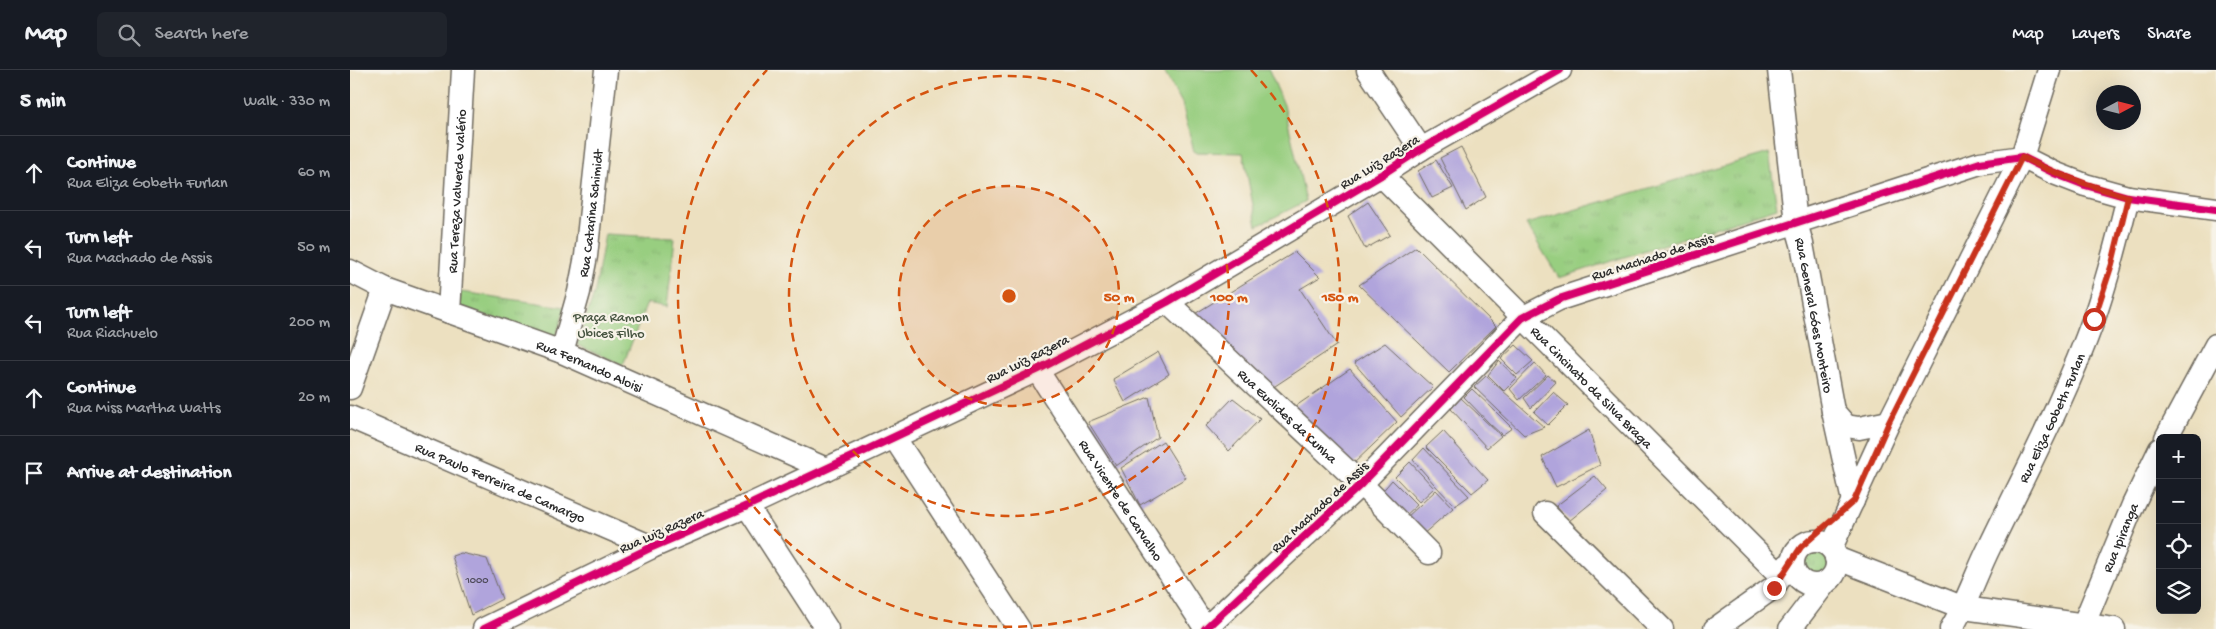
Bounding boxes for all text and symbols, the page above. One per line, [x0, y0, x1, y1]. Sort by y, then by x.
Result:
search box [97, 12, 447, 57]
text: Map [25, 20, 67, 49]
icon: search [115, 21, 143, 49]
text: Search here [155, 23, 248, 46]
text: Map [2012, 24, 2044, 45]
text: Layers [2072, 24, 2119, 45]
text: Share [2147, 24, 2191, 45]
north arrow [2096, 85, 2141, 130]
text: 5 min [20, 90, 65, 115]
text: Walk · 330 m [243, 93, 330, 112]
street label: Rua Tereza Valverde Valério [445, 109, 472, 274]
street label: Rua Luiz Razera [1337, 131, 1424, 194]
street label: Rua Catarina Schimidt [576, 148, 609, 279]
text: Continue [67, 152, 136, 175]
icon: ahead [20, 159, 48, 187]
text: 60 m [298, 164, 330, 183]
text: Rua Eliza Gobeth Furlan [67, 175, 228, 194]
text: Turn left [67, 227, 131, 250]
street label: Rua Machado de Assis [1590, 230, 1716, 286]
icon: left [20, 234, 48, 262]
street label: Rua General Góes Monteiro [1790, 236, 1835, 395]
text: 50 m [297, 239, 330, 258]
text: Rua Machado de Assis [67, 250, 212, 269]
centre of rings [1000, 287, 1018, 305]
text: 50 m [1104, 289, 1135, 307]
text: 100 m [1209, 289, 1248, 307]
text: 150 m [1321, 289, 1359, 307]
text: Turn left [67, 302, 131, 325]
route start [2083, 308, 2106, 331]
icon: left [20, 309, 48, 337]
park label: Praça Ramon Ubices Filho [572, 310, 649, 343]
text: 200 m [289, 314, 330, 333]
street label: Rua Cincinato da Silva Braga [1526, 324, 1656, 454]
text: Rua Riachuelo [67, 325, 158, 344]
street label: Rua Luiz Razera [984, 332, 1073, 388]
street label: Rua Fernando Aloisi [533, 338, 645, 398]
street label: Rua Eliza Gobeth Furlan [2016, 351, 2091, 486]
street label: Rua Euclides da Cunha [1233, 367, 1341, 469]
text: Continue [67, 377, 136, 400]
icon: ahead [20, 384, 48, 412]
text: 20 m [298, 389, 330, 408]
text: Rua Miss Martha Watts [67, 400, 221, 419]
map controls [2156, 434, 2201, 614]
button: + [2156, 434, 2201, 479]
street label: Rua Vicente de Carvalho [1074, 437, 1165, 565]
street label: Rua Paulo Ferreira de Camargo [412, 440, 587, 528]
street label: Rua Machado de Assis [1269, 458, 1373, 557]
icon: arrive [20, 459, 48, 487]
text: Arrive at destination [67, 462, 231, 485]
button: − [2156, 479, 2201, 524]
street label: Rua Ipiranga [2100, 500, 2144, 575]
street label: Rua Luiz Razera [617, 506, 708, 558]
button: locate [2156, 524, 2201, 569]
button: layers [2156, 569, 2201, 614]
house number: 1000 [464, 575, 489, 587]
route end [1763, 577, 1786, 600]

